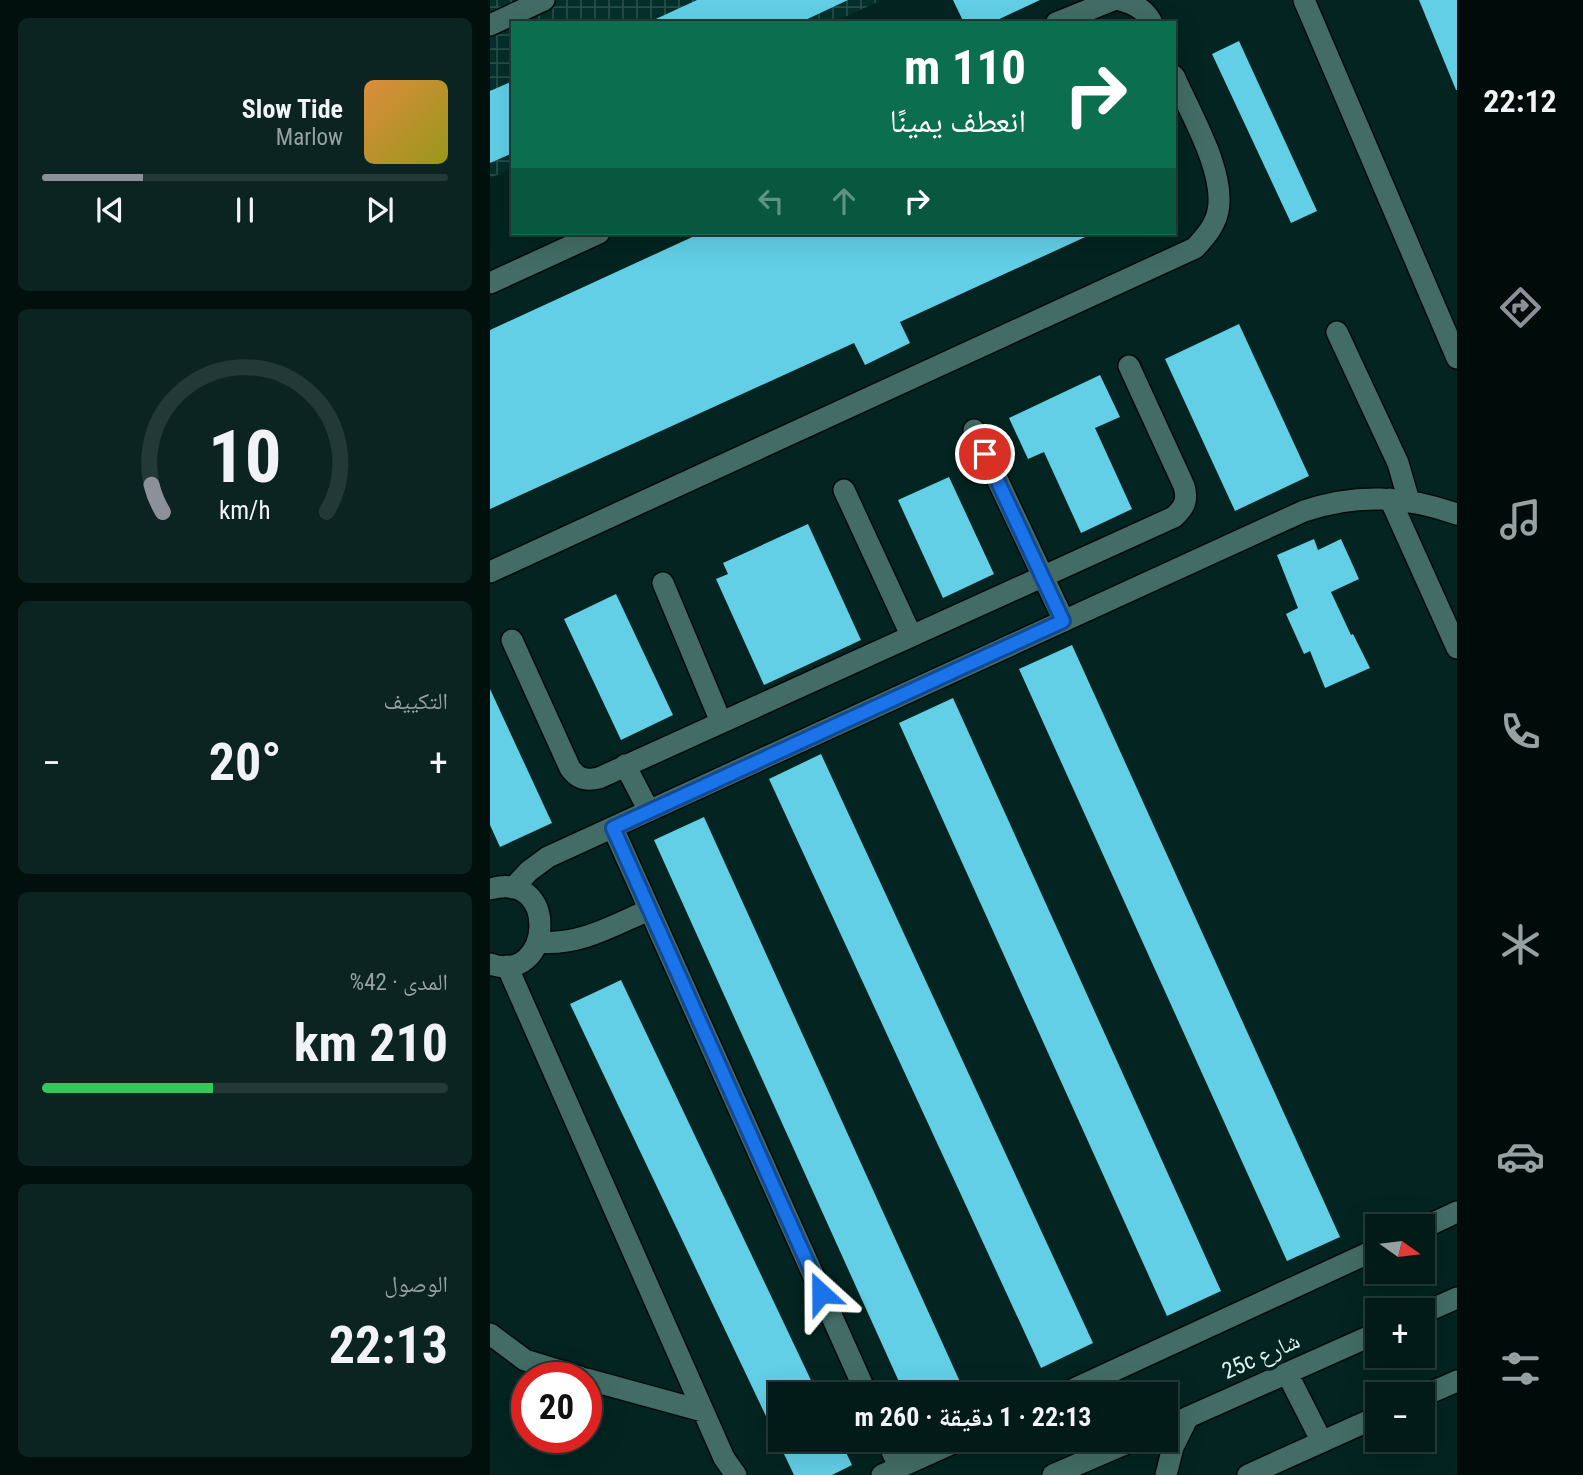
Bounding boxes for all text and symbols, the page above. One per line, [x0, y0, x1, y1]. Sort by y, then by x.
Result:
text: 110 m [904, 39, 1026, 96]
icon: right [1050, 49, 1141, 140]
text: 22:12 [1483, 82, 1557, 120]
text: Slow Tide [242, 94, 343, 124]
text: انعطف يمينًا [890, 102, 1026, 140]
text: Marlow [276, 124, 343, 151]
icon: left [752, 182, 790, 220]
icon: ahead [825, 182, 863, 220]
icon: right [898, 182, 936, 220]
icon: previous [91, 191, 129, 229]
icon: pause [226, 191, 264, 229]
icon: next [361, 191, 399, 229]
icon: directions [1496, 283, 1545, 332]
text: 10 [208, 415, 282, 501]
pin [955, 424, 1015, 484]
icon: arrive [966, 435, 1004, 473]
icon: music [1496, 495, 1545, 544]
text: km/h [219, 496, 271, 525]
text: التكييف [383, 688, 448, 715]
icon: phone [1496, 707, 1545, 756]
text: 20° [209, 732, 281, 793]
text: − [42, 741, 61, 785]
text: + [429, 741, 448, 785]
icon: climate [1496, 920, 1545, 969]
text: المدى · 42% [350, 969, 448, 996]
text: 210 km [294, 1013, 448, 1074]
icon: car [1496, 1132, 1545, 1181]
north arrow [1365, 1214, 1435, 1284]
map controls [1365, 1214, 1435, 1452]
position arrow [784, 1256, 858, 1330]
text: الوصول [384, 1271, 448, 1298]
button: + [1365, 1298, 1435, 1368]
text: 22:13 [329, 1315, 448, 1376]
street label: 25c شارع [1218, 1327, 1305, 1386]
icon: filters [1496, 1344, 1545, 1393]
speed limit sign: 20 [511, 1362, 602, 1453]
button: − [1365, 1382, 1435, 1452]
text: 22:13 · 1 دقيقة · 260 m [855, 1402, 1091, 1432]

